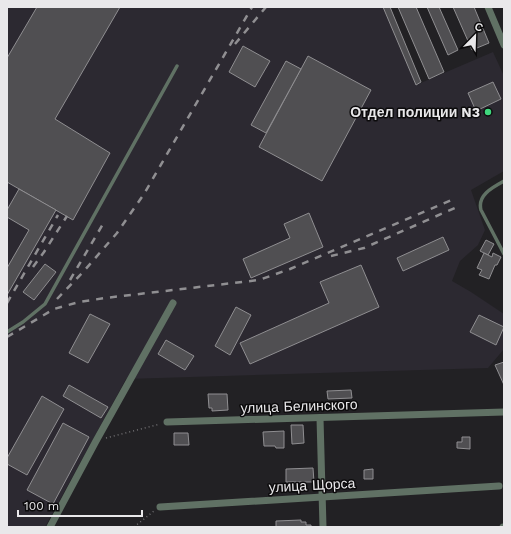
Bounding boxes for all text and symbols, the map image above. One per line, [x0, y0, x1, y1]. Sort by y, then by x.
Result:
north arrow [455, 16, 495, 56]
text: С [473, 20, 485, 35]
place label: Отдел полиции N3 [350, 104, 480, 120]
marker: Отдел полиции N3 [483, 107, 493, 117]
street label: улица Белинского [240, 396, 358, 416]
street label: улица Щорса [268, 475, 356, 495]
scale bar [18, 492, 142, 518]
text: 100 m [24, 499, 59, 513]

